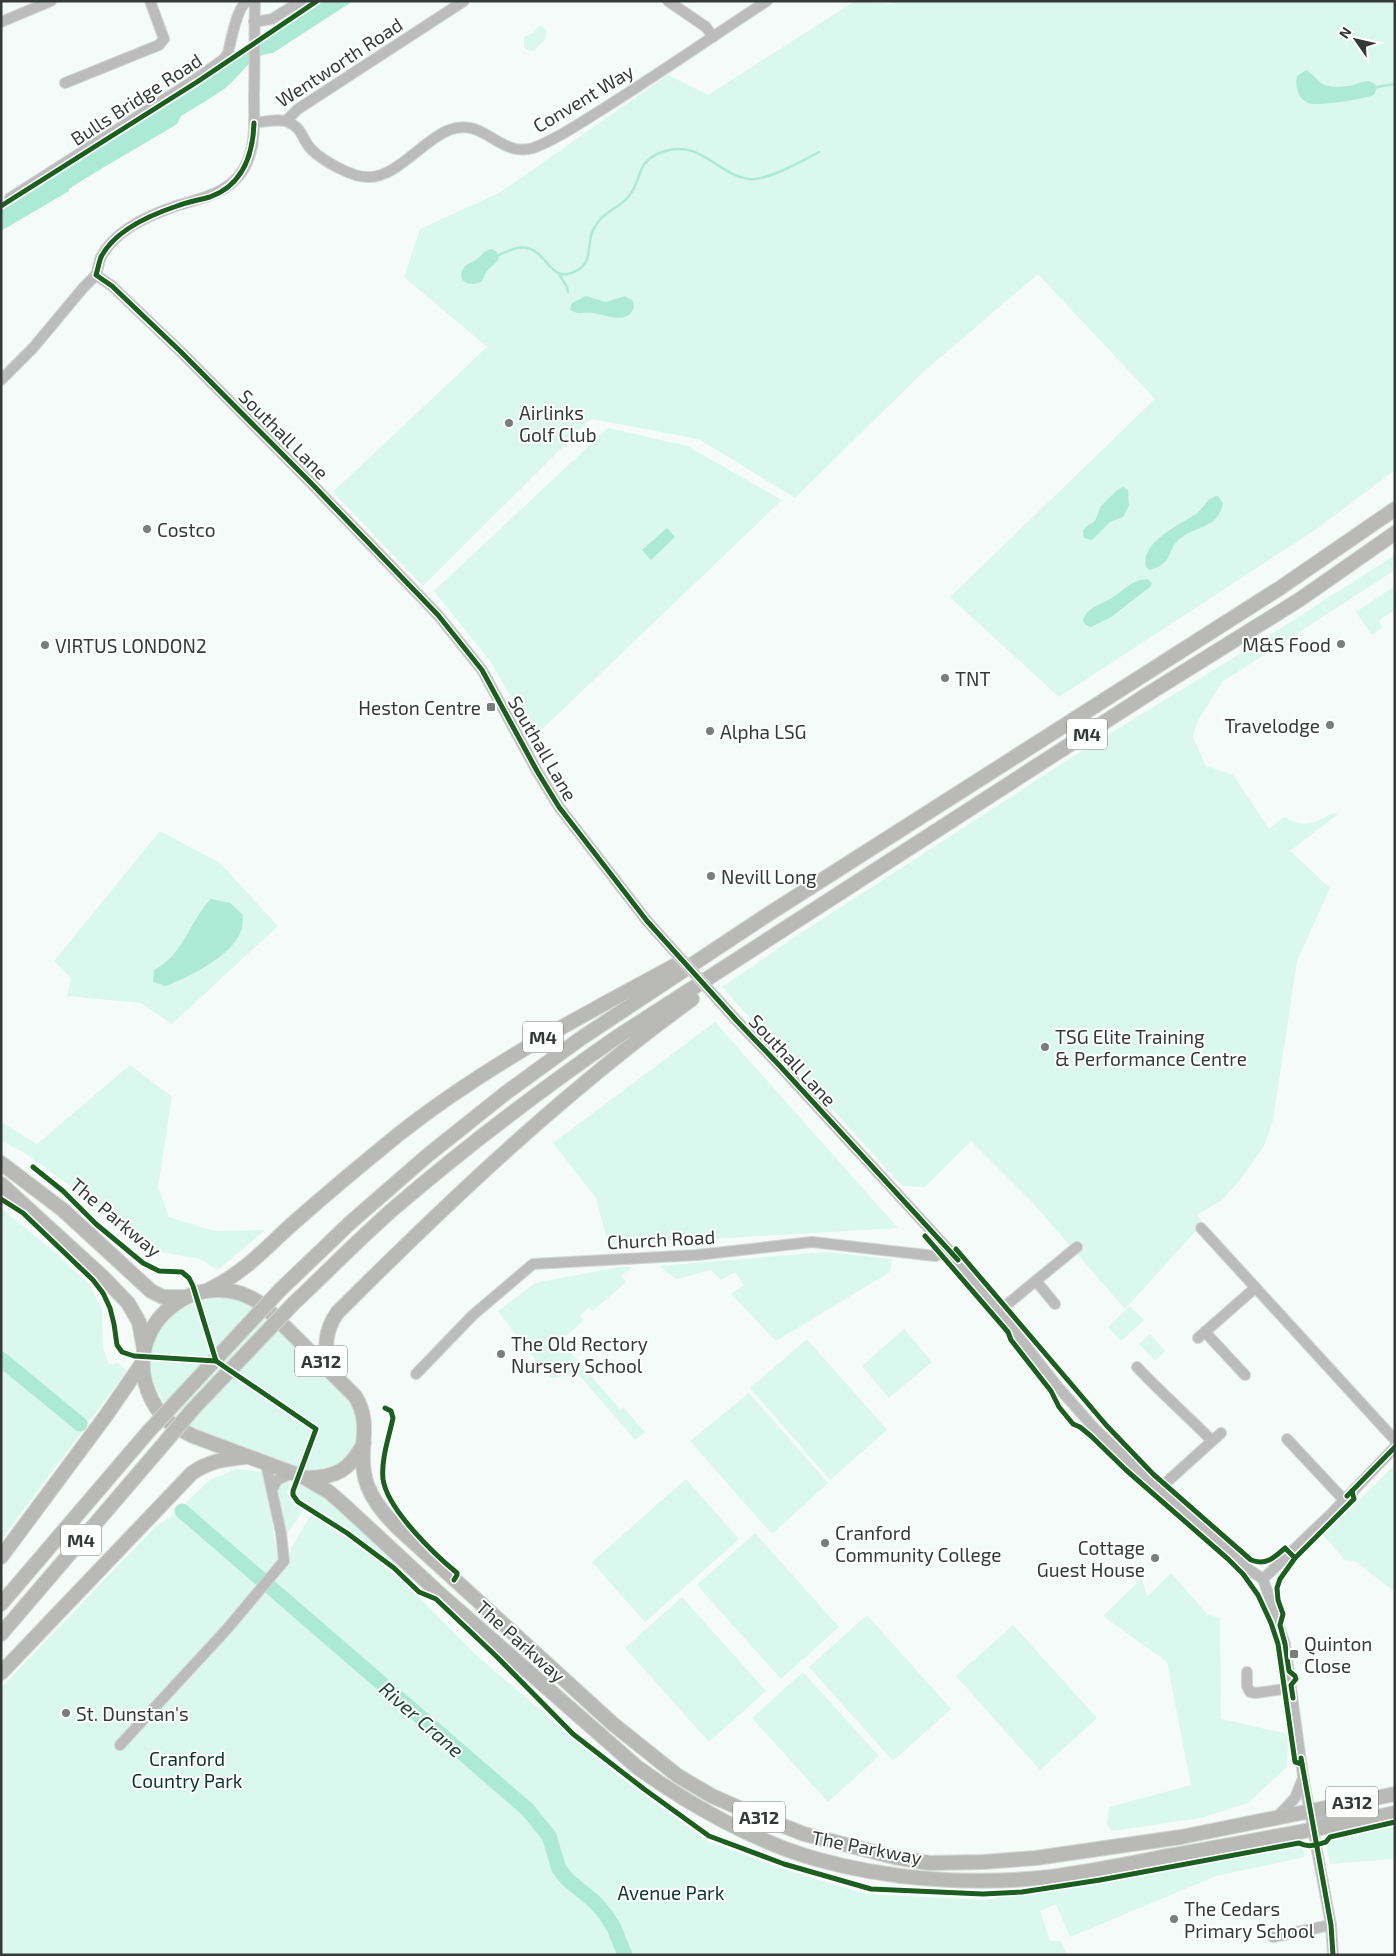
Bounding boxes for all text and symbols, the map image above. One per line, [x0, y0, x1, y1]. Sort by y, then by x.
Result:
street label: Wentworth Road [271, 12, 407, 112]
north arrow [1331, 15, 1381, 65]
text: N [1335, 24, 1355, 41]
street label: Bulls Bridge Road [66, 48, 206, 150]
street label: Convent Way [528, 59, 638, 137]
street label: Southall Lane [234, 384, 334, 484]
place label: Airlinks Golf Club [519, 401, 597, 446]
marker: Airlinks Golf Club [503, 417, 515, 429]
place label: Costco [157, 518, 215, 541]
marker: Costco [141, 523, 153, 535]
place label: M&S Food [1242, 633, 1331, 656]
place label: VIRTUS LONDON2 [55, 634, 207, 657]
marker: M&S Food [1335, 638, 1347, 650]
marker: VIRTUS LONDON2 [39, 639, 51, 651]
place label: TNT [955, 667, 990, 690]
marker: TNT [939, 672, 951, 684]
street label: Southall Lane [504, 691, 582, 805]
place label: Heston Centre [358, 696, 481, 719]
marker: Heston Centre [485, 701, 497, 713]
place label: Travelodge [1224, 714, 1320, 737]
road number: M4 [1067, 719, 1107, 750]
marker: Travelodge [1324, 719, 1336, 731]
place label: Alpha LSG [720, 720, 807, 743]
marker: Alpha LSG [704, 725, 716, 737]
place label: Nevill Long [721, 865, 817, 888]
marker: Nevill Long [705, 870, 717, 882]
street label: Southall Lane [745, 1009, 841, 1111]
road number: M4 [523, 1022, 563, 1052]
place label: TSG Elite Training & Performance Centre [1055, 1025, 1247, 1070]
marker: TSG Elite Training & Performance Centre [1039, 1041, 1051, 1053]
street label: The Parkway [66, 1172, 166, 1262]
street label: Church Road [606, 1225, 716, 1253]
place label: The Old Rectory Nursery School [511, 1332, 648, 1377]
road number: A312 [295, 1345, 347, 1376]
marker: The Old Rectory Nursery School [495, 1348, 507, 1360]
place label: Cranford Community College [835, 1521, 1001, 1566]
road number: M4 [61, 1524, 101, 1556]
place label: Cottage Guest House [1037, 1536, 1145, 1581]
marker: Cranford Community College [819, 1537, 831, 1549]
marker: Cottage Guest House [1149, 1552, 1161, 1564]
street label: The Parkway [472, 1595, 570, 1687]
place label: Quinton Close [1304, 1632, 1372, 1677]
marker: Quinton Close [1288, 1648, 1300, 1660]
water label: River Crane [375, 1676, 469, 1762]
place label: St. Dunstan's [76, 1702, 189, 1725]
marker: St. Dunstan's [60, 1707, 72, 1719]
park label: Cranford Country Park [131, 1747, 243, 1792]
road number: A312 [1326, 1786, 1378, 1818]
road number: A312 [733, 1801, 785, 1832]
street label: The Parkway [810, 1825, 924, 1869]
park label: Avenue Park [618, 1881, 725, 1904]
place label: The Cedars Primary School [1184, 1897, 1315, 1942]
marker: The Cedars Primary School [1168, 1913, 1180, 1925]

